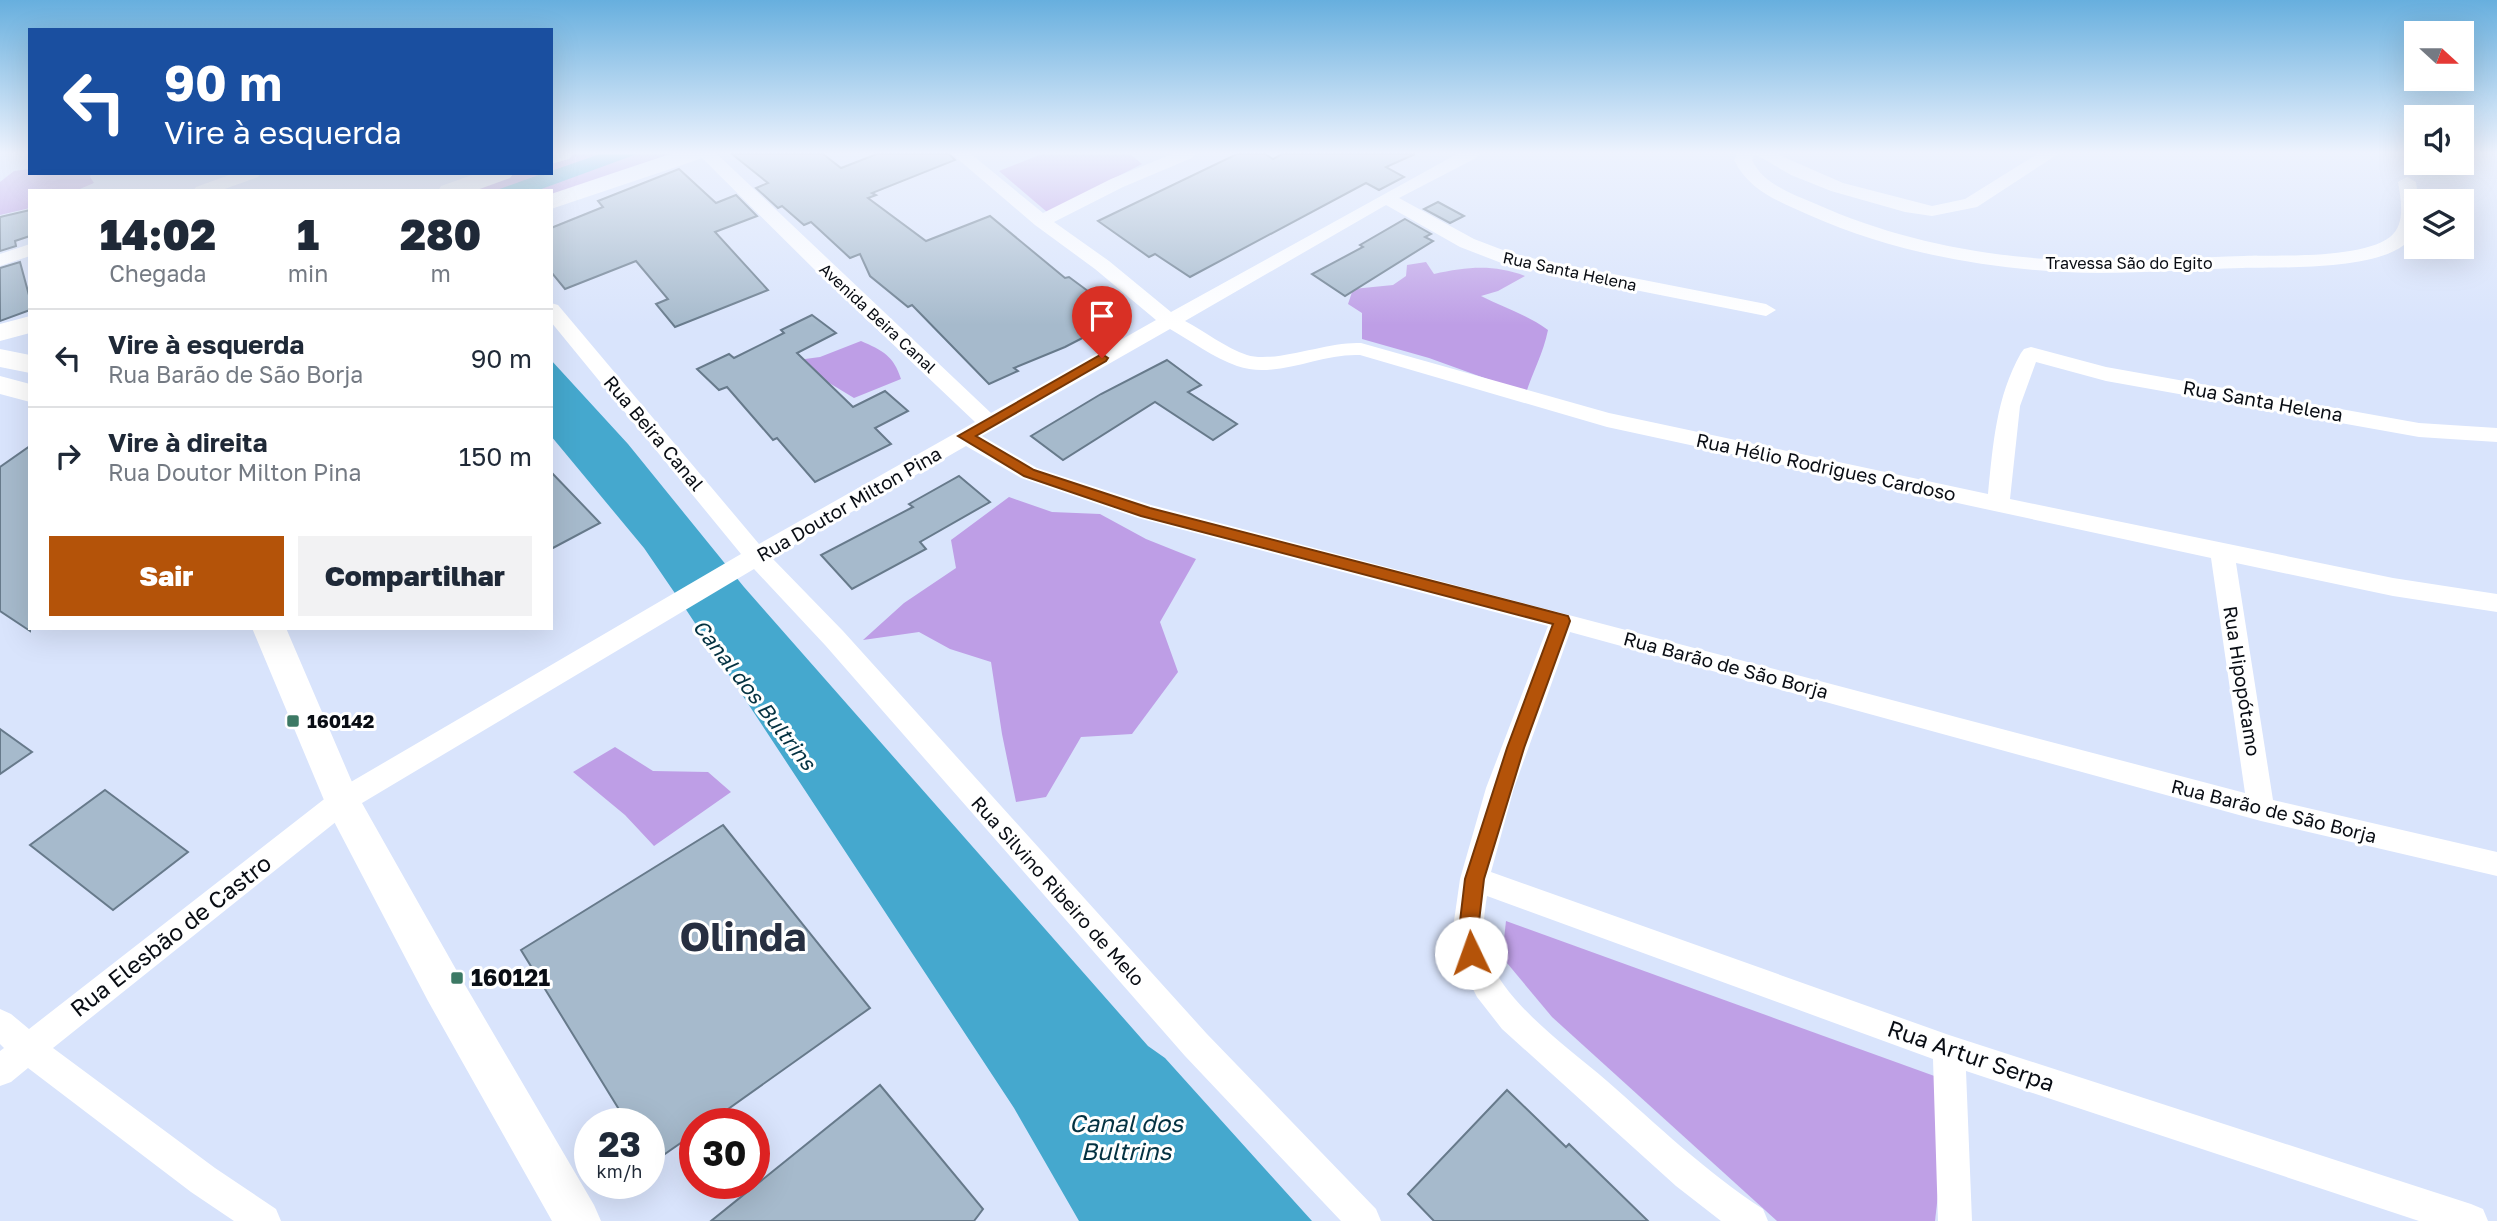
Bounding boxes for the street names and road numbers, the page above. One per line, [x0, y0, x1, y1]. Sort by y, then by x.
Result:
street label: Rua Santa Helena [1501, 247, 1639, 295]
street label: Travessa São do Egito [2045, 253, 2213, 273]
street label: Avenida Beira Canal [816, 259, 940, 377]
street label: Rua Beira Canal [600, 370, 709, 495]
street label: Rua Santa Helena [2181, 375, 2345, 426]
street label: Rua Hélio Rodrigues Cardoso [1694, 428, 1958, 505]
street label: Rua Doutor Milton Pina [752, 441, 945, 566]
street label: Rua Hipopótamo [2219, 604, 2266, 758]
street label: Rua Barão de São Borja [1621, 626, 1831, 703]
street label: Rua Barão de São Borja [2169, 774, 2379, 847]
street label: Rua Silvino Ribeiro de Melo [967, 791, 1150, 990]
street label: Rua Elesbão de Castro [64, 848, 276, 1022]
street label: Rua Artur Serpa [1884, 1013, 2058, 1097]

